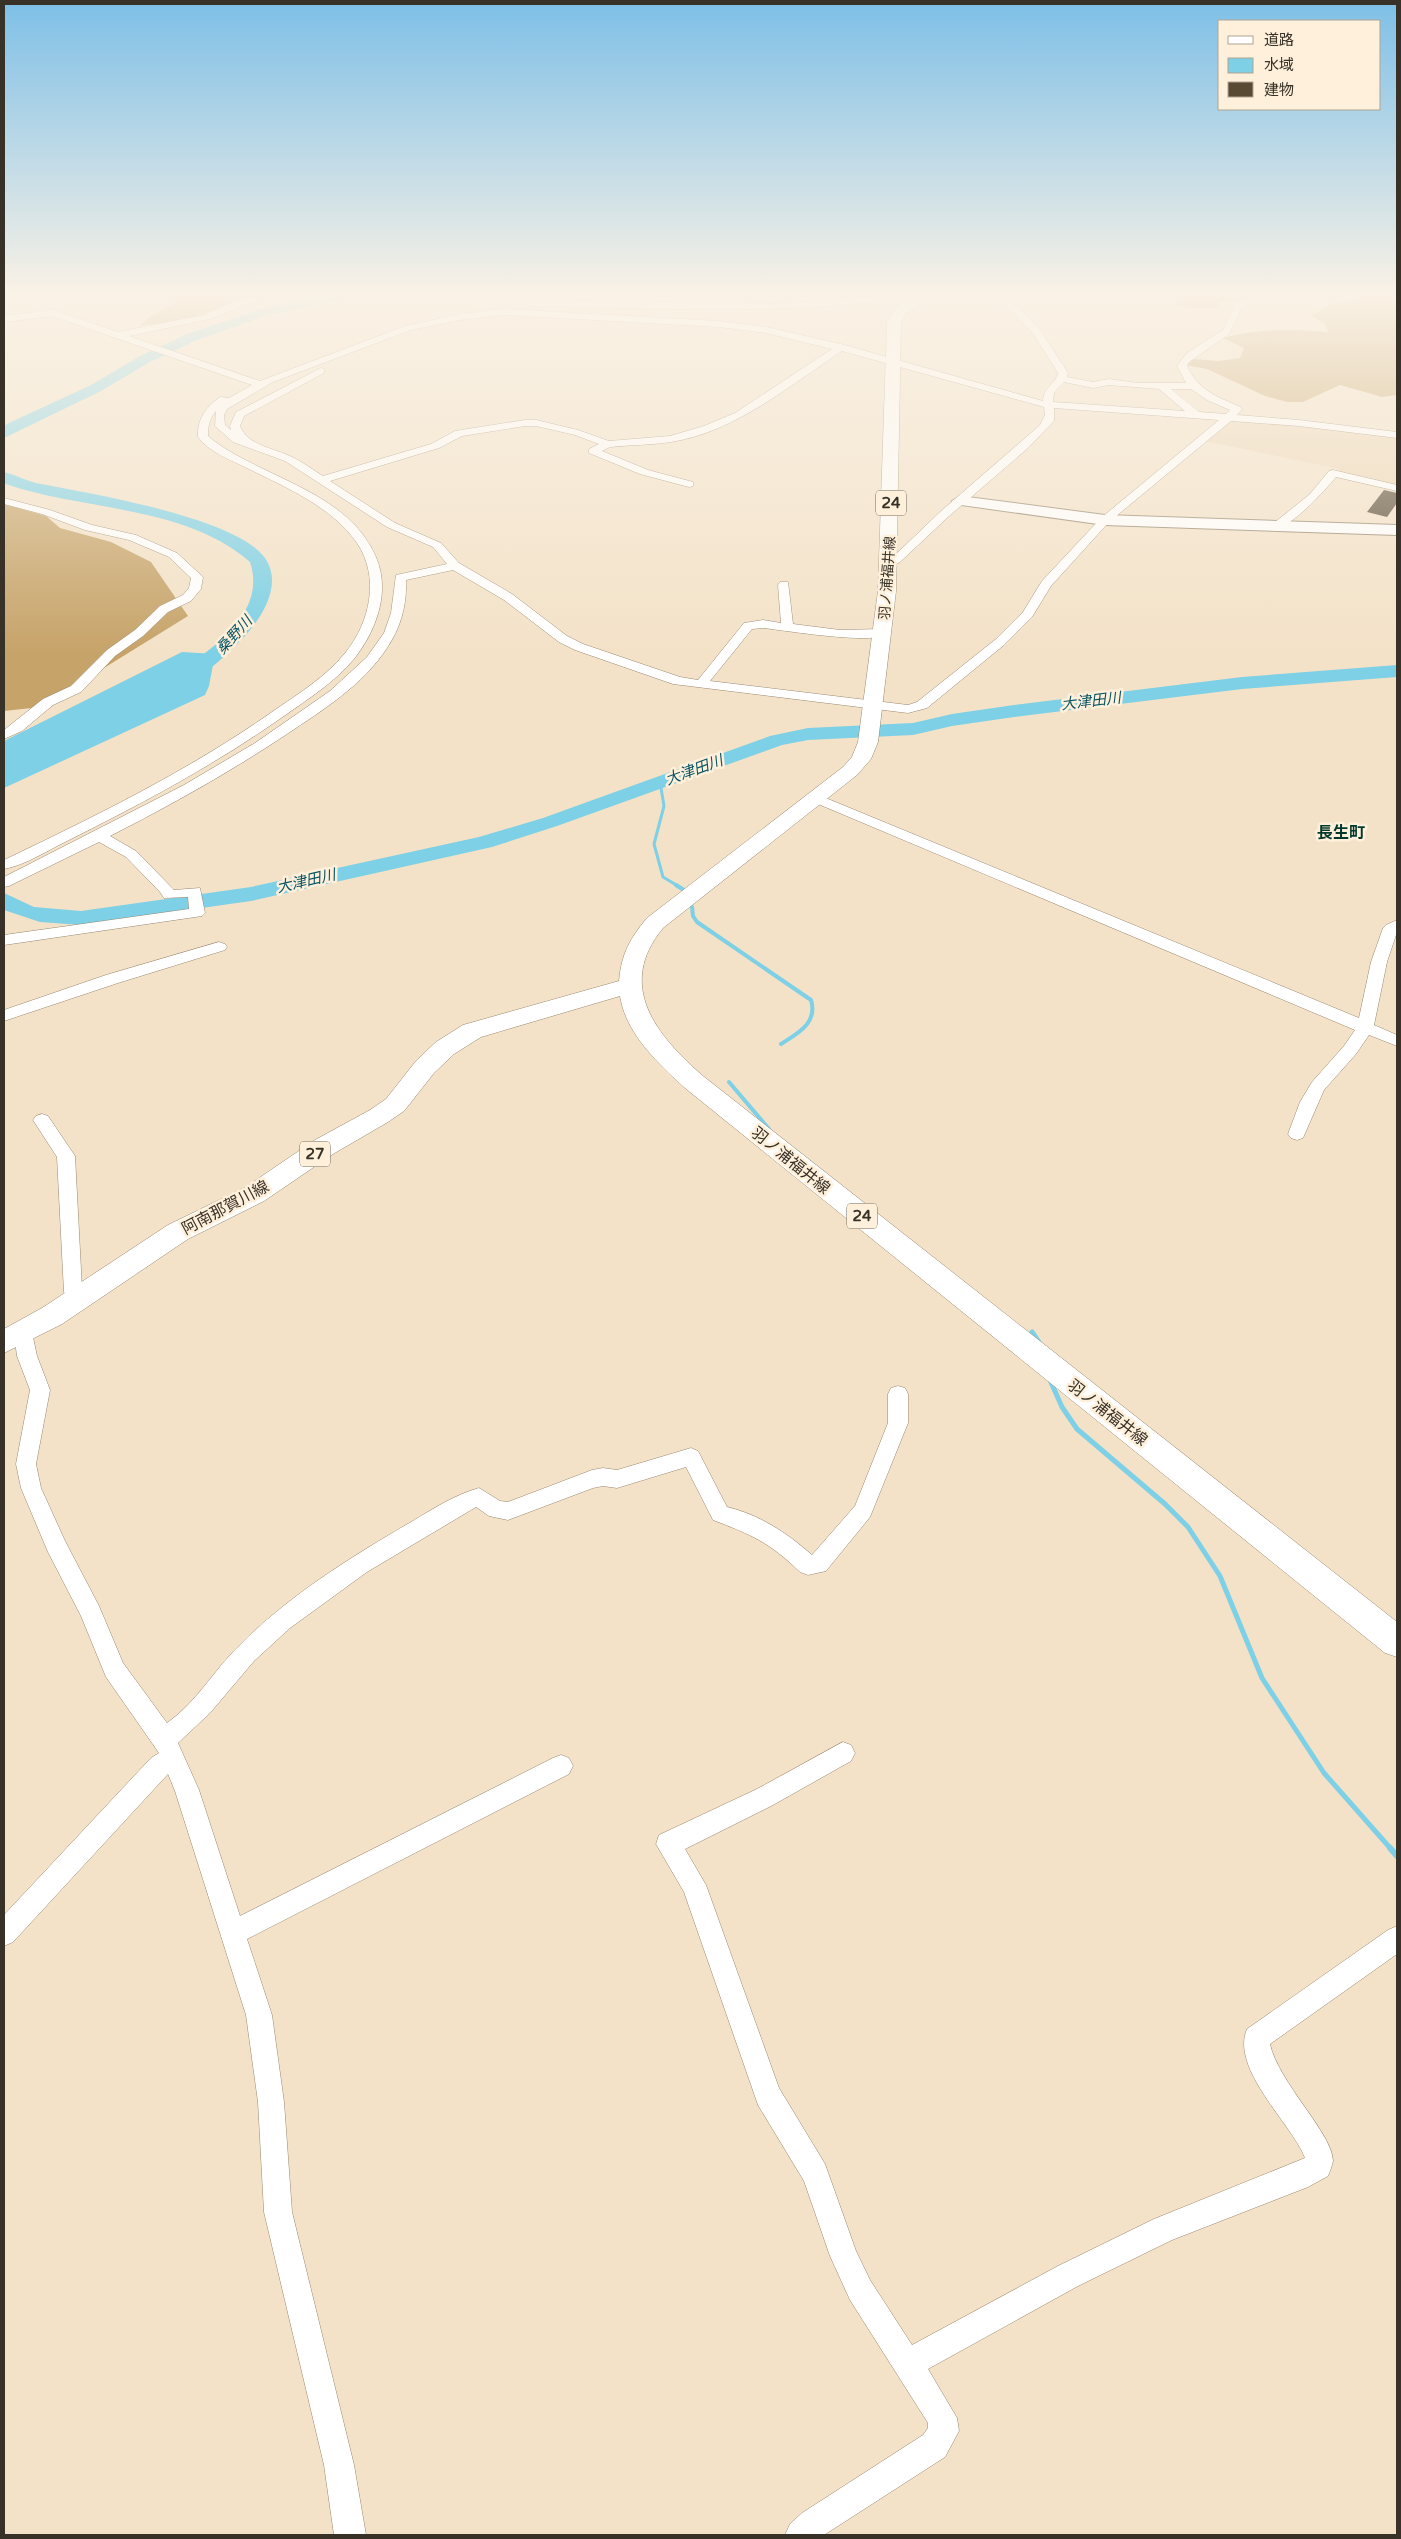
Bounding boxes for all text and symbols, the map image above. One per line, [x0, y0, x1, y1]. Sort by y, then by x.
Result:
legend [1218, 20, 1381, 110]
text: 道路 [1264, 31, 1294, 49]
text: 水域 [1264, 56, 1294, 74]
text: 建物 [1264, 81, 1294, 99]
road number: 24 [876, 490, 906, 516]
street label: 羽ノ浦福井線 [876, 536, 899, 621]
water label: 桑野川 [212, 611, 257, 658]
water label: 大津田川 [1060, 688, 1124, 714]
water label: 大津田川 [663, 751, 727, 789]
district label: 長生町 [1317, 823, 1365, 843]
water label: 大津田川 [275, 865, 339, 897]
street label: 羽ノ浦福井線 [747, 1123, 834, 1199]
road number: 27 [300, 1142, 330, 1166]
street label: 阿南那賀川線 [178, 1177, 273, 1239]
road number: 24 [847, 1204, 877, 1228]
street label: 羽ノ浦福井線 [1063, 1375, 1151, 1450]

